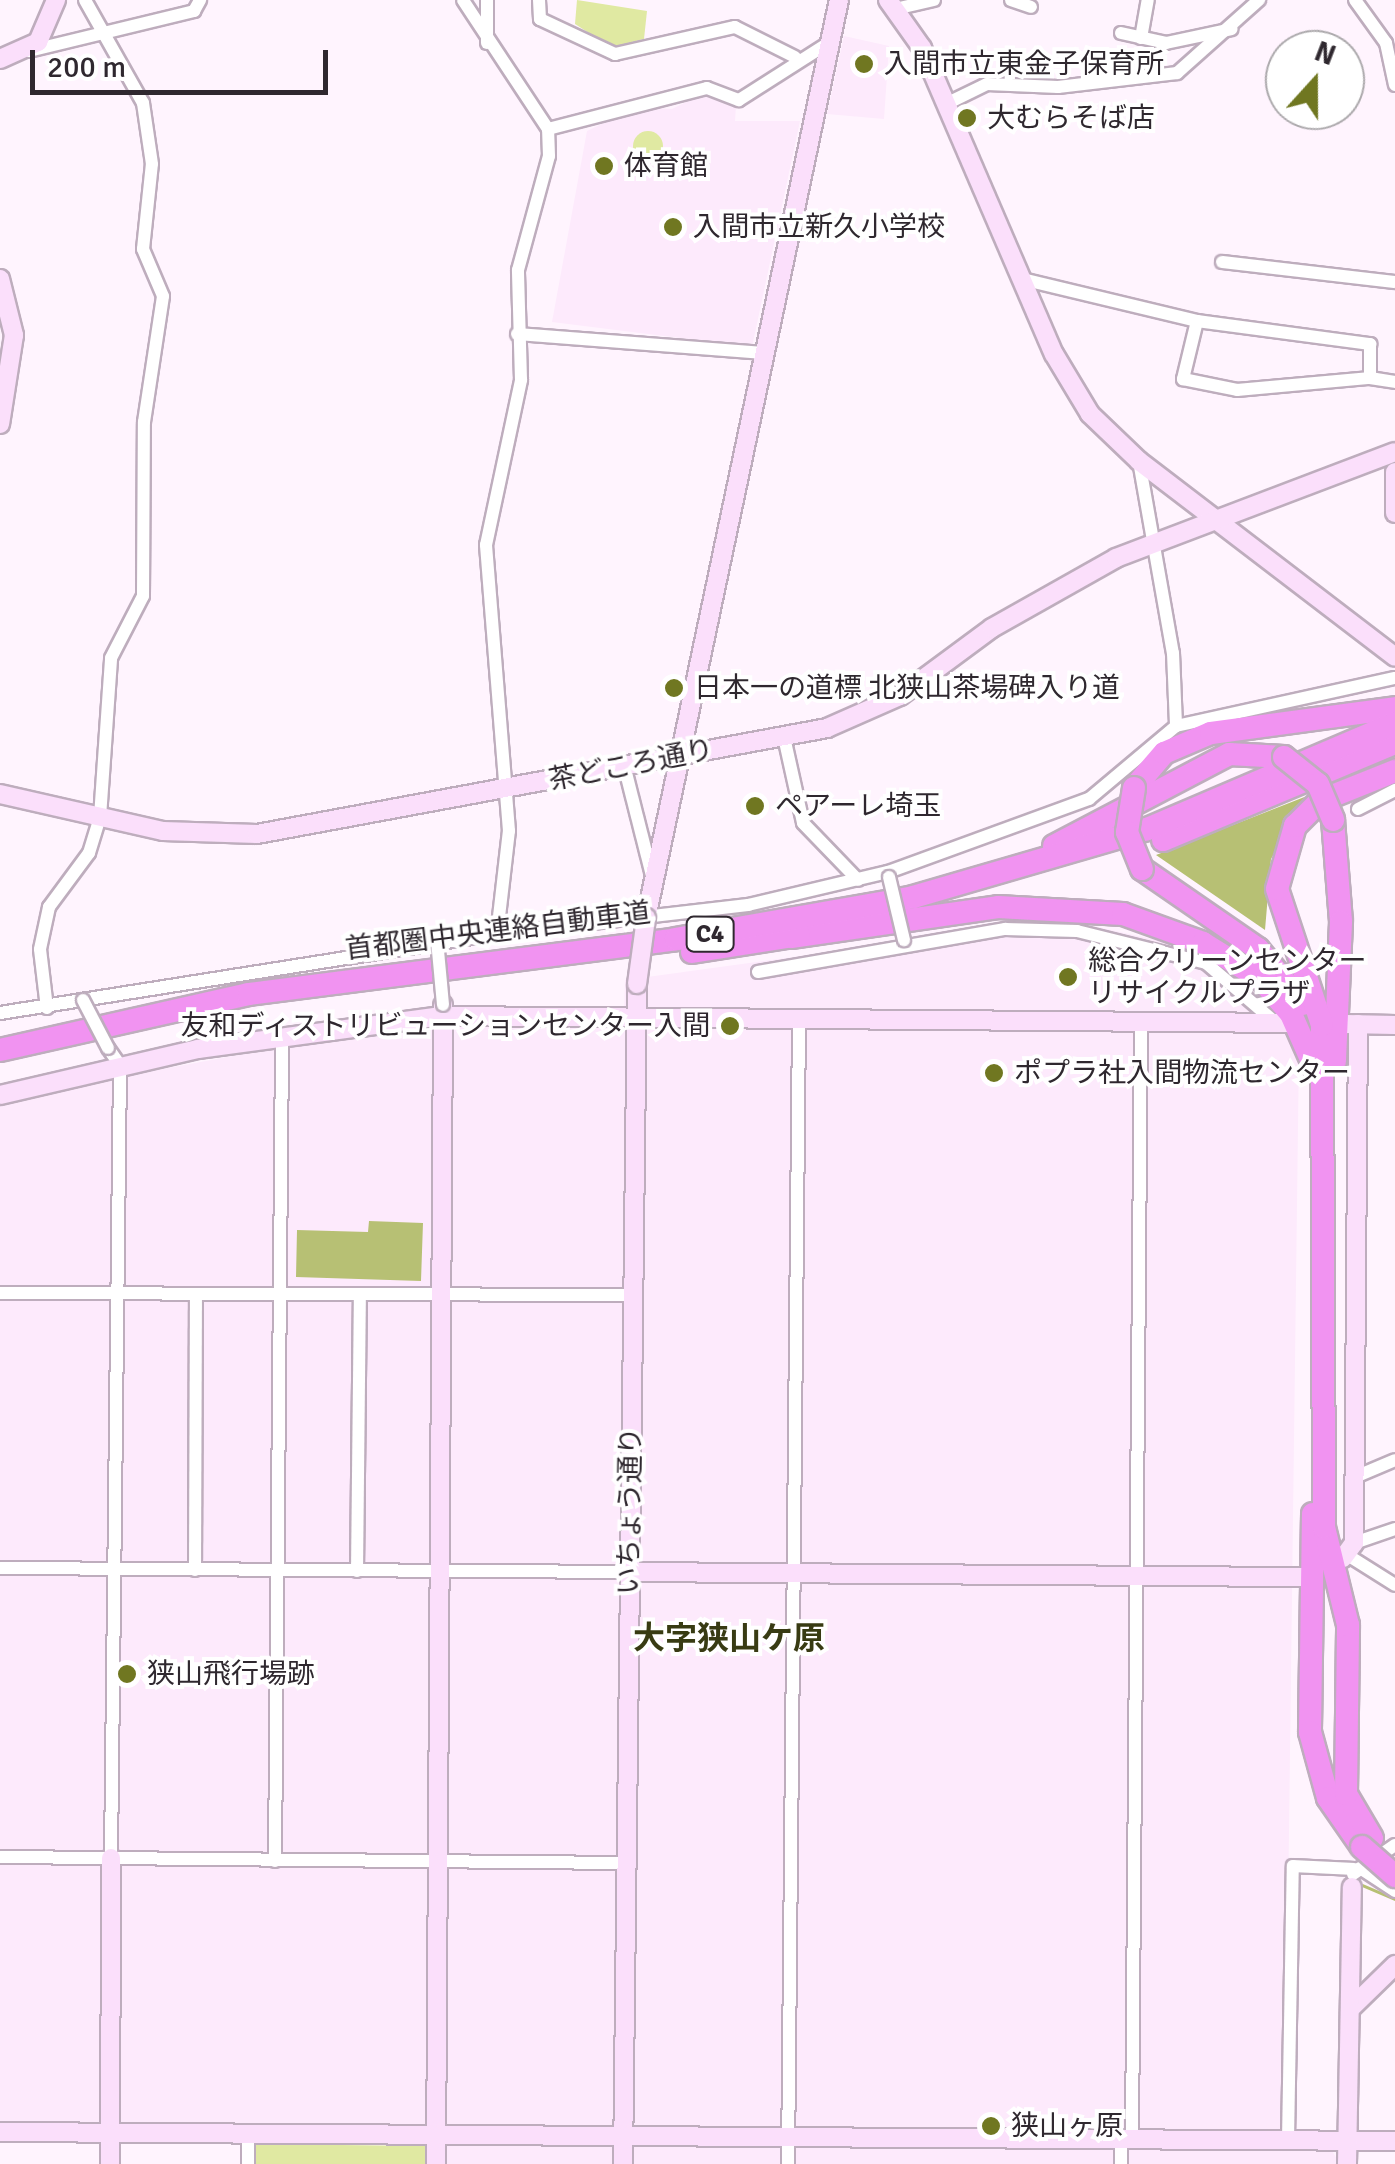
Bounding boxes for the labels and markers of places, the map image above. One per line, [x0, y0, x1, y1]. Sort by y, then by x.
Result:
place label: 入間市立東金子保育所 [884, 47, 1164, 81]
marker: 入間市立東金子保育所 [853, 53, 875, 75]
place label: 大むらそば店 [987, 101, 1155, 135]
marker: 大むらそば店 [956, 107, 978, 129]
place label: 体育館 [624, 149, 708, 183]
marker: 体育館 [593, 155, 615, 177]
place label: 入間市立新久小学校 [693, 210, 945, 244]
marker: 入間市立新久小学校 [662, 216, 684, 238]
place label: 日本一の道標 北狭山茶場碑入り道 [694, 671, 1120, 705]
marker: 日本一の道標 北狭山茶場碑入り道 [663, 677, 685, 699]
place label: ペアーレ埼玉 [775, 789, 941, 823]
marker: ペアーレ埼玉 [744, 795, 766, 817]
place label: 総合クリーンセンター リサイクルプラザ [1088, 944, 1368, 1010]
marker: 総合クリーンセンター リサイクルプラザ [1057, 966, 1079, 988]
place label: 友和ディストリビューションセンター入間 [178, 1009, 710, 1043]
marker: 友和ディストリビューションセンター入間 [719, 1015, 741, 1037]
place label: ポプラ社入間物流センター [1014, 1056, 1350, 1090]
marker: ポプラ社入間物流センター [983, 1062, 1005, 1084]
place label: 狭山飛行場跡 [147, 1657, 315, 1691]
marker: 狭山飛行場跡 [116, 1663, 138, 1685]
place label: 狭山ヶ原 [1011, 2109, 1123, 2143]
marker: 狭山ヶ原 [980, 2115, 1002, 2137]

